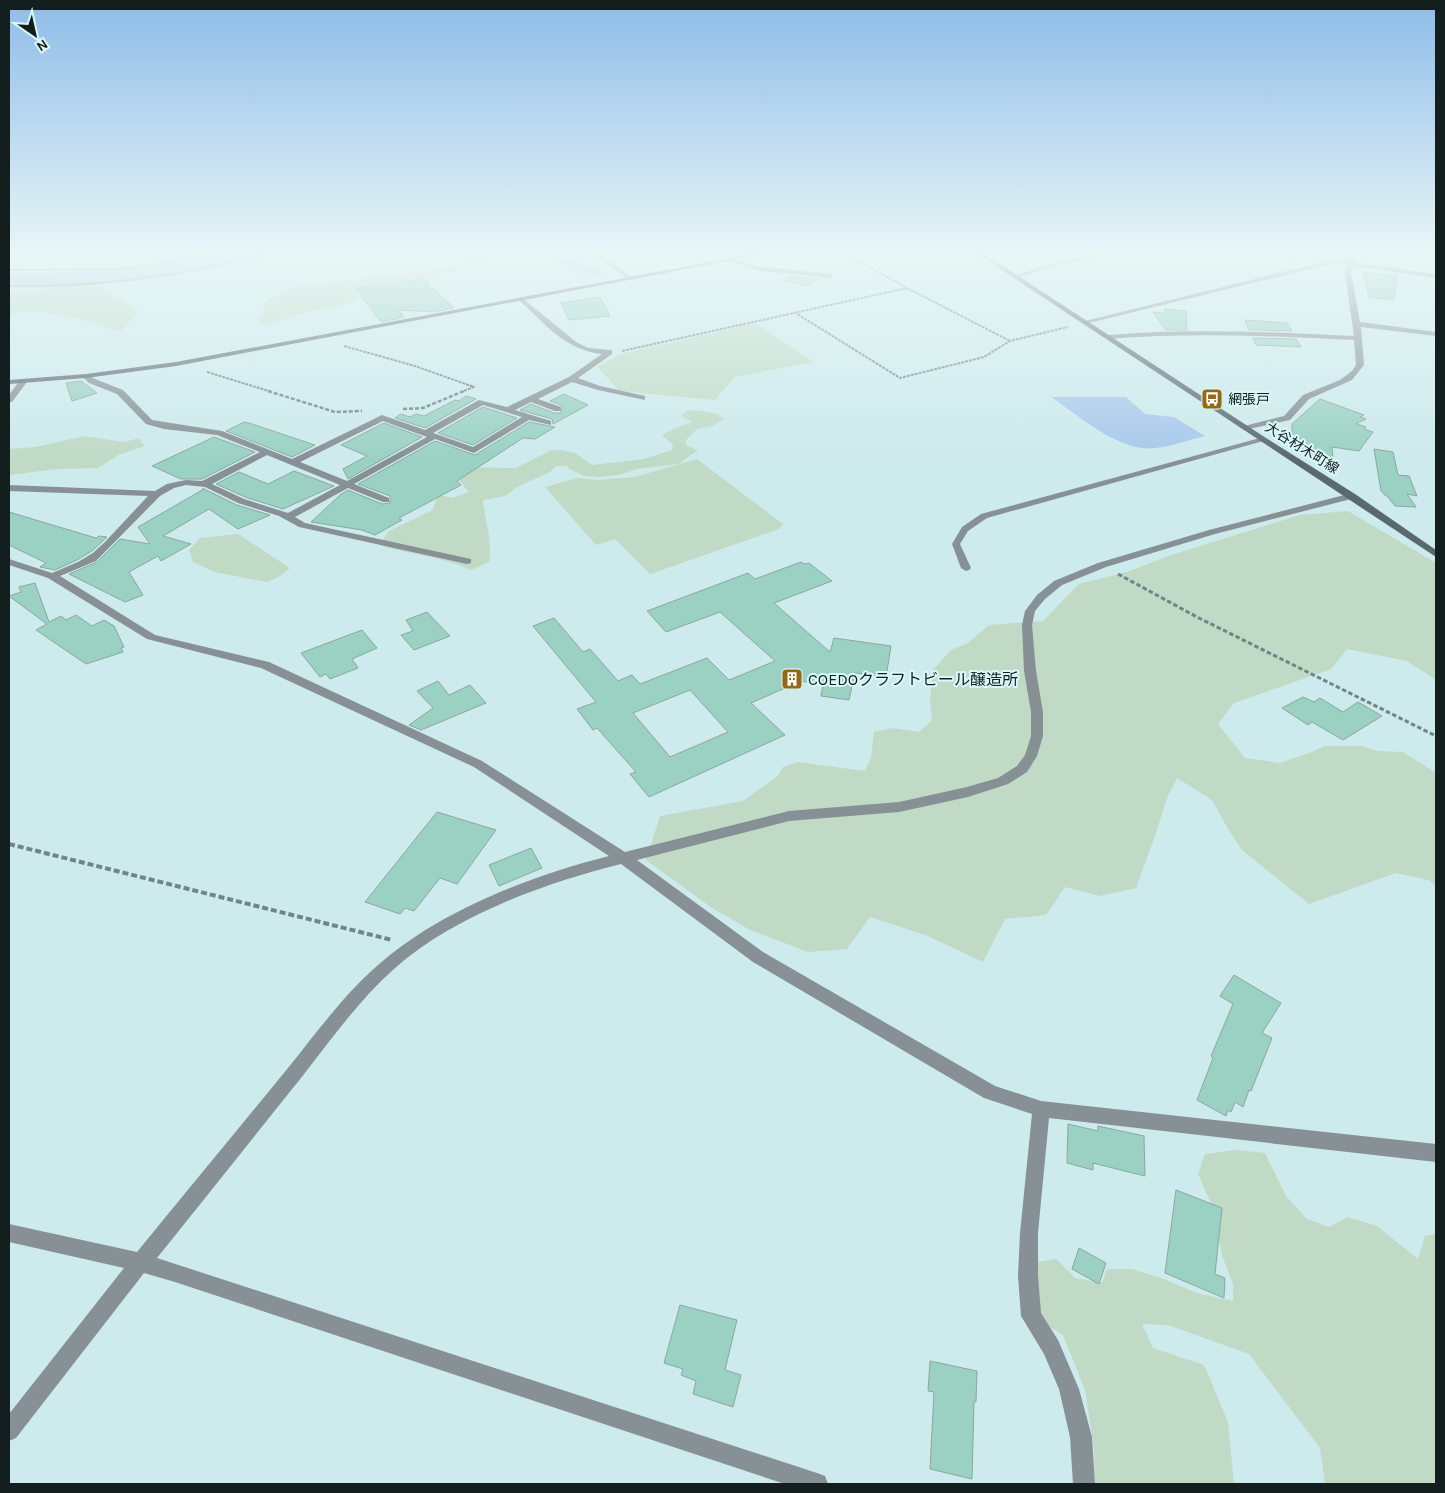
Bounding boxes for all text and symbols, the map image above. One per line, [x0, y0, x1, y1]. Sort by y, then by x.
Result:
north arrow [10, 10, 60, 60]
text: N [33, 36, 51, 55]
bus stop icon: 網張戸 [1200, 387, 1224, 411]
place label: 網張戸 [1228, 391, 1270, 408]
street label: 大谷材木町線 [1262, 419, 1342, 477]
building icon: COEDOクラフトビール醸造所 [780, 667, 804, 691]
place label: COEDOクラフトビール醸造所 [808, 670, 1018, 689]

